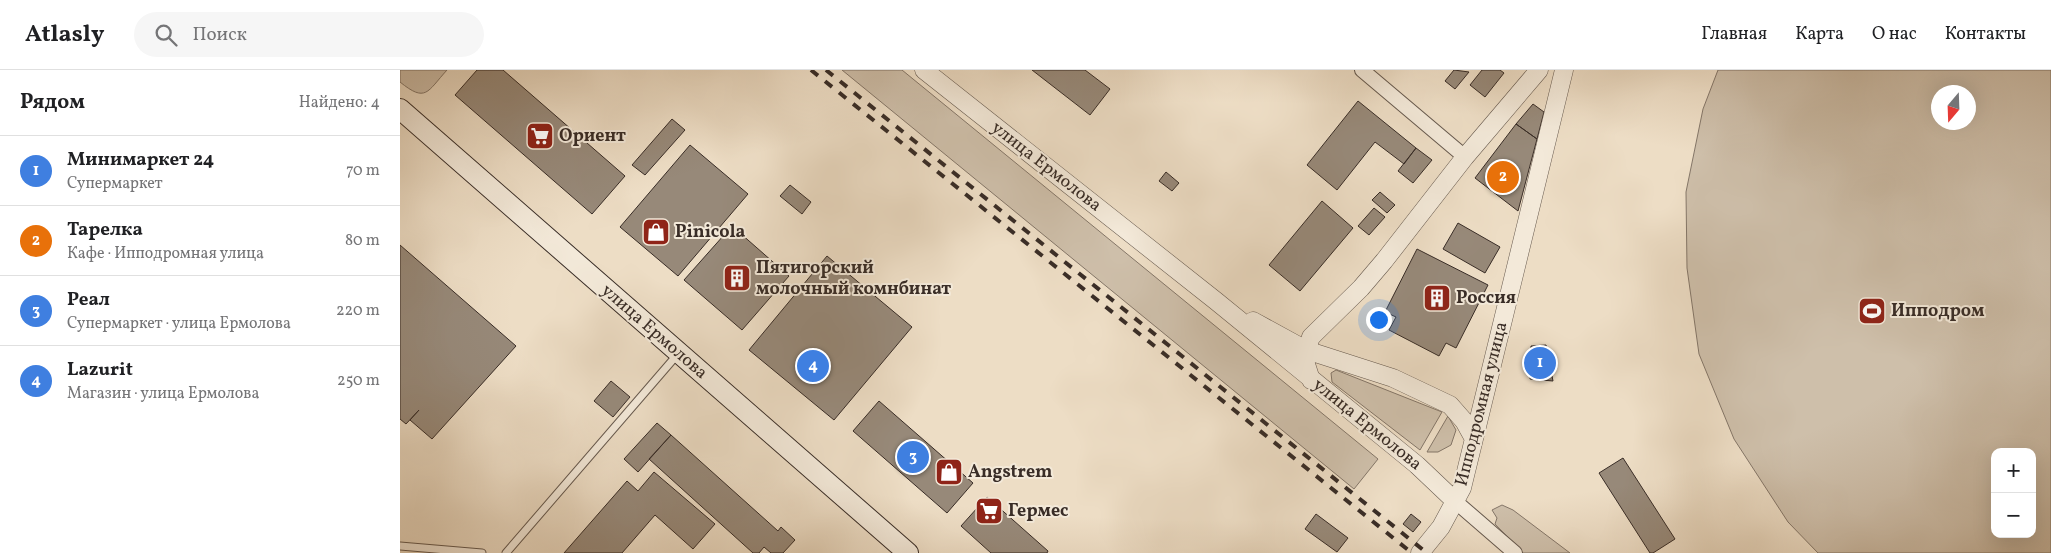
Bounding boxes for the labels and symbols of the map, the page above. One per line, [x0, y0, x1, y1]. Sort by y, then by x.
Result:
north arrow [1931, 85, 1976, 130]
street label: улица Ермолова [986, 116, 1107, 218]
supermarket icon: Ориент [525, 121, 555, 151]
place label: Ориент [559, 124, 626, 149]
pin: 2 [1487, 158, 1519, 196]
shop icon: Pinicola [641, 217, 671, 247]
place label: Pinicola [675, 220, 746, 245]
place label: Пятигорский молочный комнбинат [756, 256, 951, 302]
building icon: Пятигорский молочный комнбинат [722, 263, 752, 293]
street label: улица Ермолова [595, 279, 713, 385]
building icon: Россия [1422, 283, 1452, 313]
place label: Россия [1456, 286, 1516, 311]
sports icon: Ипподpом [1857, 296, 1887, 326]
place label: Ипподpом [1891, 299, 1985, 324]
your location [1366, 307, 1392, 333]
street label: Ипподромная улица [1449, 319, 1515, 489]
pin: 1 [1524, 344, 1556, 382]
pin: 4 [797, 347, 829, 385]
street label: улица Ермолова [1307, 373, 1427, 477]
pin: 3 [897, 438, 929, 476]
shop icon: Angstrem [934, 457, 964, 487]
place label: Angstrem [968, 460, 1053, 485]
supermarket icon: Гермес [974, 496, 1004, 526]
place label: Гермес [1008, 499, 1068, 524]

